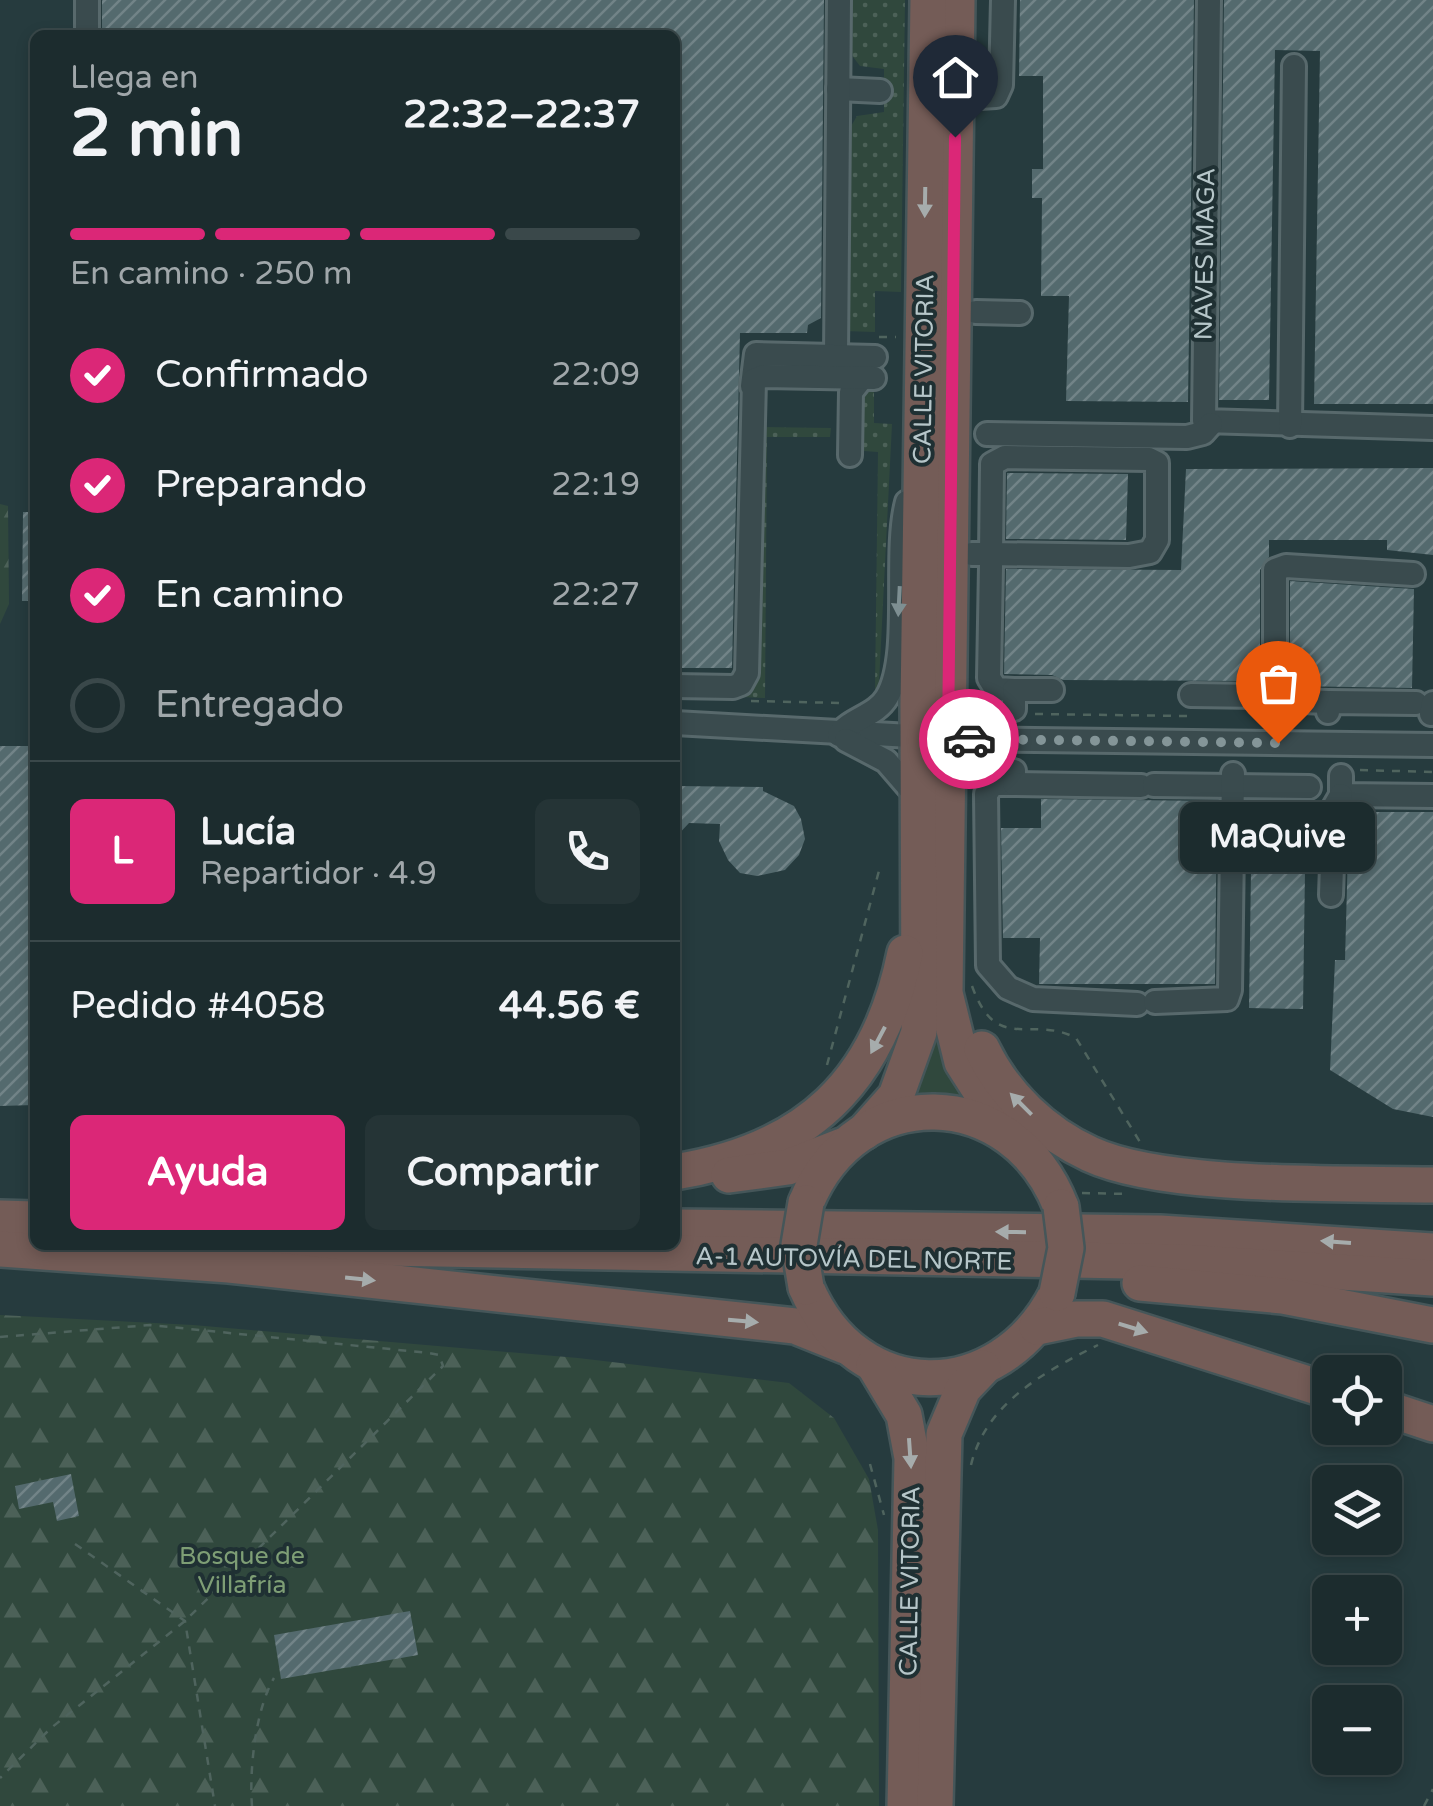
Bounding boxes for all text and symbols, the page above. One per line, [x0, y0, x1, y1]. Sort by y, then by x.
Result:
pin [913, 35, 998, 138]
icon: home [928, 50, 983, 105]
text: Llega en [70, 59, 199, 97]
text: 22:32–22:37 [403, 92, 640, 138]
text: 2 min [70, 95, 243, 174]
street label: NAVES MAGA [1188, 167, 1222, 341]
one-way arrow [917, 187, 933, 219]
text: En camino · 250 m [70, 255, 352, 293]
street label: CALLE VITORIA [907, 274, 941, 464]
icon: check [70, 348, 125, 403]
text: Confirmado [155, 352, 369, 398]
text: 22:09 [551, 356, 640, 394]
icon: check [70, 458, 125, 513]
text: Preparando [155, 462, 367, 508]
text: 22:19 [551, 466, 640, 504]
icon: check [70, 568, 125, 623]
text: En camino [155, 572, 344, 618]
text: 22:27 [551, 576, 640, 614]
one-way arrow [891, 585, 907, 617]
pin [1236, 641, 1321, 744]
icon: bag [1251, 656, 1306, 711]
text: Entregado [155, 682, 344, 728]
courier [919, 689, 1019, 789]
icon: car [942, 712, 997, 767]
button: phone [535, 799, 640, 904]
callout: MaQuive [1180, 803, 1376, 873]
text: Lucía [200, 809, 296, 855]
text: MaQuive [1209, 818, 1346, 856]
text: L [112, 828, 133, 874]
text: Repartidor · 4.9 [200, 855, 437, 893]
text: Pedido #4058 [70, 983, 326, 1029]
text: 44.56 € [499, 983, 640, 1029]
one-way arrow [870, 1025, 887, 1054]
one-way arrow [1010, 1093, 1034, 1116]
button: Ayuda [70, 1115, 345, 1230]
button: Compartir [365, 1115, 640, 1230]
one-way arrow [995, 1224, 1027, 1240]
one-way arrow [1319, 1234, 1351, 1250]
street label: A-1 AUTOVÍA DEL NORTE [695, 1241, 1013, 1277]
one-way arrow [345, 1271, 377, 1287]
one-way arrow [728, 1313, 760, 1329]
one-way arrow [1118, 1321, 1148, 1336]
map controls [1312, 1355, 1402, 1775]
button: locate [1312, 1355, 1402, 1445]
one-way arrow [903, 1437, 919, 1469]
button: layers [1312, 1465, 1402, 1555]
street label: CALLE VITORIA [893, 1486, 927, 1676]
park label: Bosque de Villafría [179, 1541, 305, 1600]
button: + [1312, 1575, 1402, 1665]
button: − [1312, 1685, 1402, 1775]

